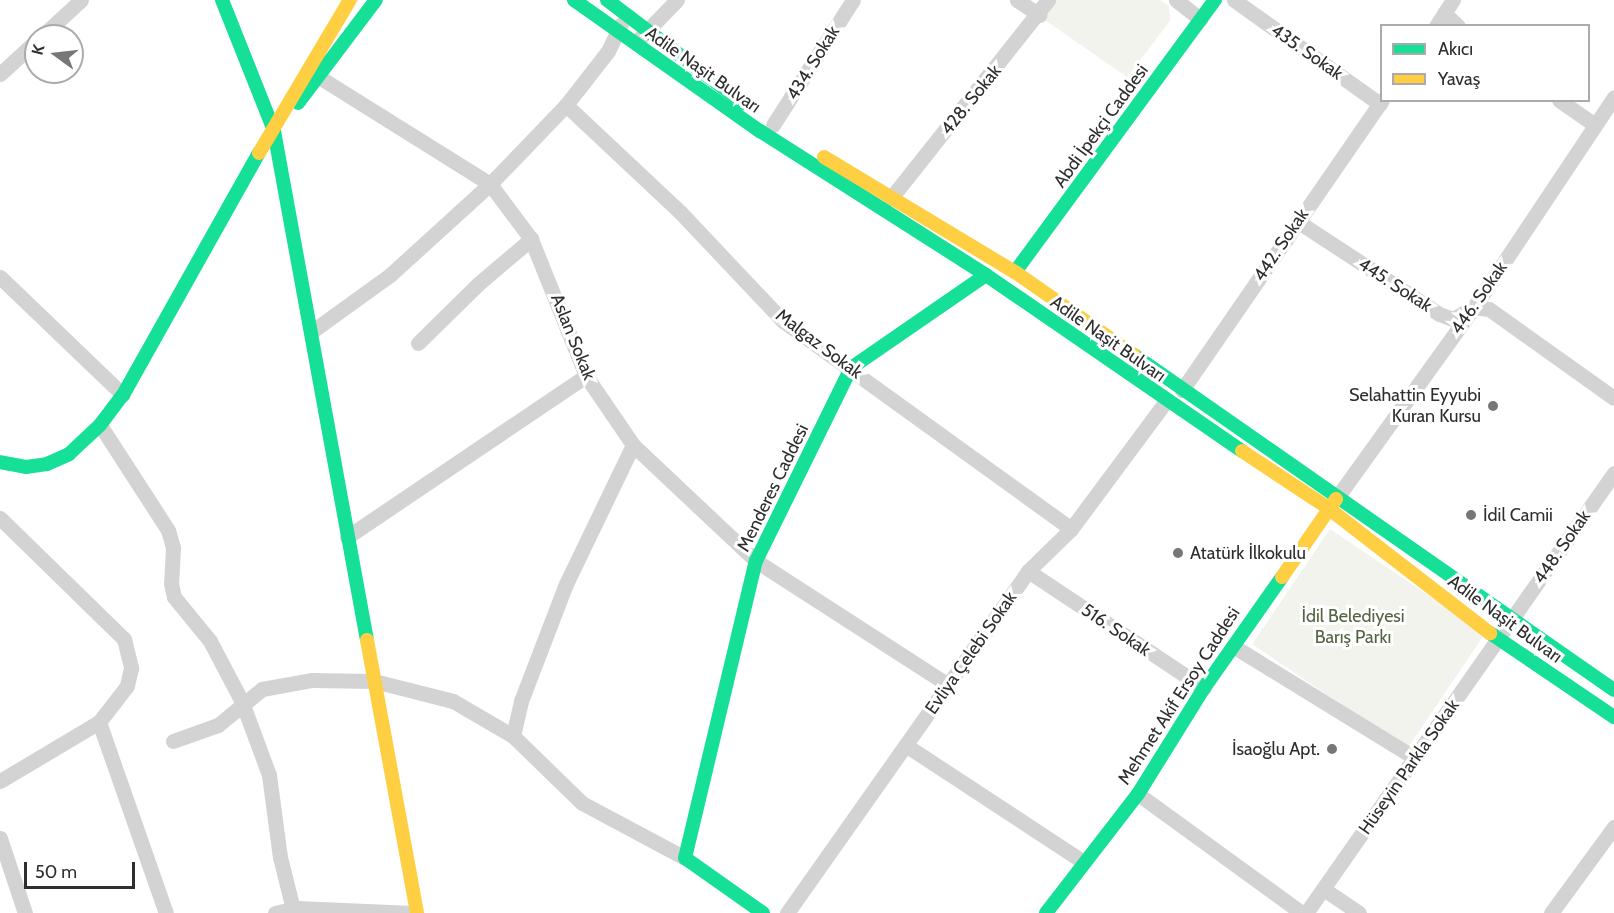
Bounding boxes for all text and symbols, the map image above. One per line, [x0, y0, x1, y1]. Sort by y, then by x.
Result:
street label: 435. Sokak [1267, 19, 1347, 85]
street label: Adile Naşit Bulvarı [641, 22, 765, 118]
street label: 434. Sokak [782, 22, 844, 104]
north arrow [24, 24, 84, 84]
legend [1380, 24, 1590, 102]
text: Akıcı [1438, 38, 1473, 60]
text: K [28, 42, 49, 57]
street label: Abdi İpekçi Caddesi [1049, 60, 1153, 192]
street label: 428. Sokak [936, 61, 1006, 139]
text: Yavaş [1438, 68, 1480, 90]
street label: 442. Sokak [1249, 205, 1313, 285]
street label: 445. Sokak [1354, 253, 1436, 317]
street label: 446. Sokak [1446, 257, 1512, 339]
street label: Aslan Sokak [546, 291, 600, 383]
street label: Adile Naşit Bulvarı [1046, 291, 1170, 387]
street label: Malgaz Sokak [772, 304, 866, 384]
place label: Selahattin Eyyubi Kuran Kursu [1349, 385, 1481, 428]
marker: Selahattin Eyyubi Kuran Kursu [1486, 399, 1500, 413]
street label: Menderes Caddesi [733, 421, 813, 555]
place label: İdil Camii [1483, 504, 1553, 526]
street label: 448. Sokak [1529, 506, 1595, 588]
marker: İdil Camii [1464, 508, 1478, 522]
place label: Atatürk İlkokulu [1190, 542, 1306, 564]
marker: Atatürk İlkokulu [1171, 546, 1185, 560]
street label: Adile Naşit Bulvarı [1444, 570, 1566, 668]
street label: Evliya Çelebi Sokak [921, 588, 1021, 718]
street label: 516. Sokak [1077, 599, 1155, 661]
street label: Mehmet Akif Ersoy Caddesi [1113, 603, 1245, 789]
park label: İdil Belediyesi Barış Parkı [1301, 606, 1405, 648]
street label: Hüseyin Parkla Sokak [1354, 695, 1464, 839]
place label: İsaoğlu Apt. [1232, 738, 1320, 760]
marker: İsaoğlu Apt. [1325, 742, 1339, 756]
scale bar [27, 850, 138, 888]
text: 50 m [35, 861, 77, 883]

